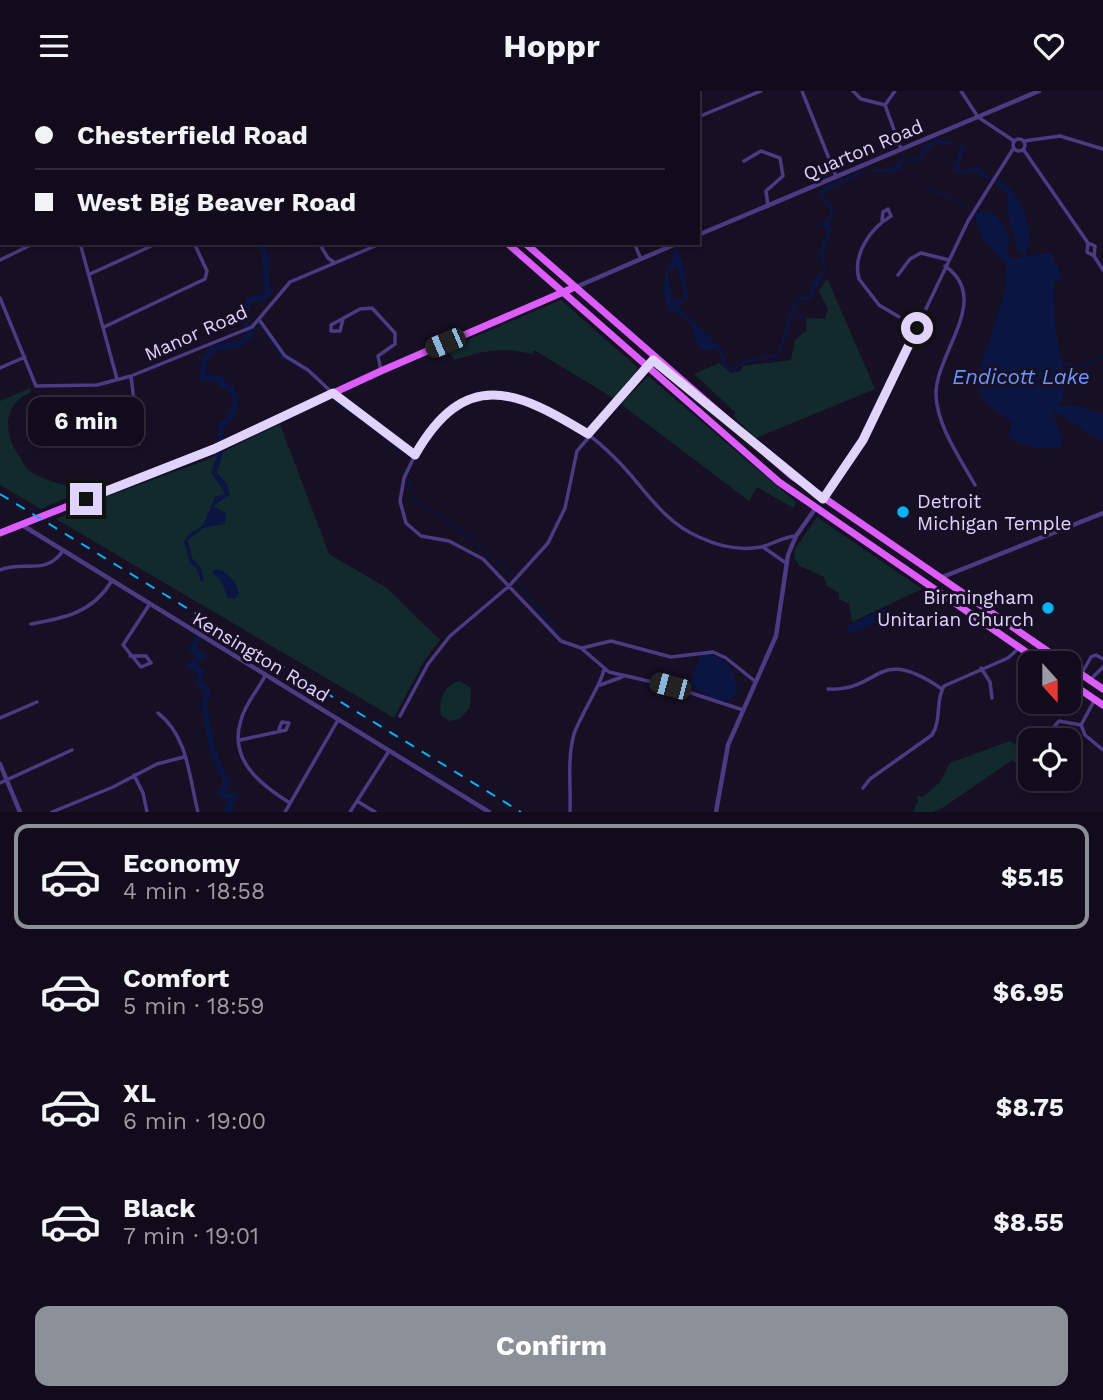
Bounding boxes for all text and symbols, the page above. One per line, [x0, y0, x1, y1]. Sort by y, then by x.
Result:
icon: menu [35, 27, 73, 65]
text: Hoppr [503, 27, 600, 65]
icon: heart [1030, 27, 1068, 65]
street label: Quarton Road [800, 114, 926, 186]
text: Chesterfield Road [77, 120, 308, 150]
text: West Big Beaver Road [77, 187, 356, 217]
street label: Manor Road [141, 300, 251, 366]
route start [901, 312, 933, 344]
car [422, 325, 469, 361]
water label: Endicott Lake [952, 364, 1090, 389]
callout: 6 min [28, 397, 144, 447]
text: 6 min [54, 408, 118, 435]
route end [70, 483, 102, 515]
place label: Detroit Michigan Temple [917, 490, 1071, 535]
marker: Detroit Michigan Temple [895, 504, 911, 520]
place label: Birmingham Unitarian Church [877, 586, 1034, 631]
marker: Birmingham Unitarian Church [1040, 600, 1056, 616]
street label: Kensington Road [189, 607, 333, 707]
north arrow [1018, 651, 1082, 714]
map controls [1018, 651, 1081, 791]
car [647, 670, 694, 702]
button: locate [1018, 728, 1081, 791]
icon: car [39, 845, 102, 908]
text: Economy [123, 848, 240, 878]
text: $5.15 [1001, 862, 1064, 892]
text: 4 min · 18:58 [123, 878, 265, 905]
icon: car [39, 960, 102, 1023]
text: Comfort [123, 963, 229, 993]
text: $6.95 [993, 977, 1064, 1007]
text: 5 min · 18:59 [123, 993, 264, 1020]
icon: car [39, 1075, 102, 1138]
text: XL [123, 1078, 156, 1108]
text: $8.75 [996, 1092, 1064, 1122]
text: 6 min · 19:00 [123, 1108, 266, 1135]
icon: car [39, 1190, 102, 1253]
text: Black [123, 1193, 195, 1223]
text: $8.55 [993, 1207, 1064, 1237]
text: 7 min · 19:01 [123, 1223, 259, 1250]
button: Confirm [35, 1306, 1068, 1386]

